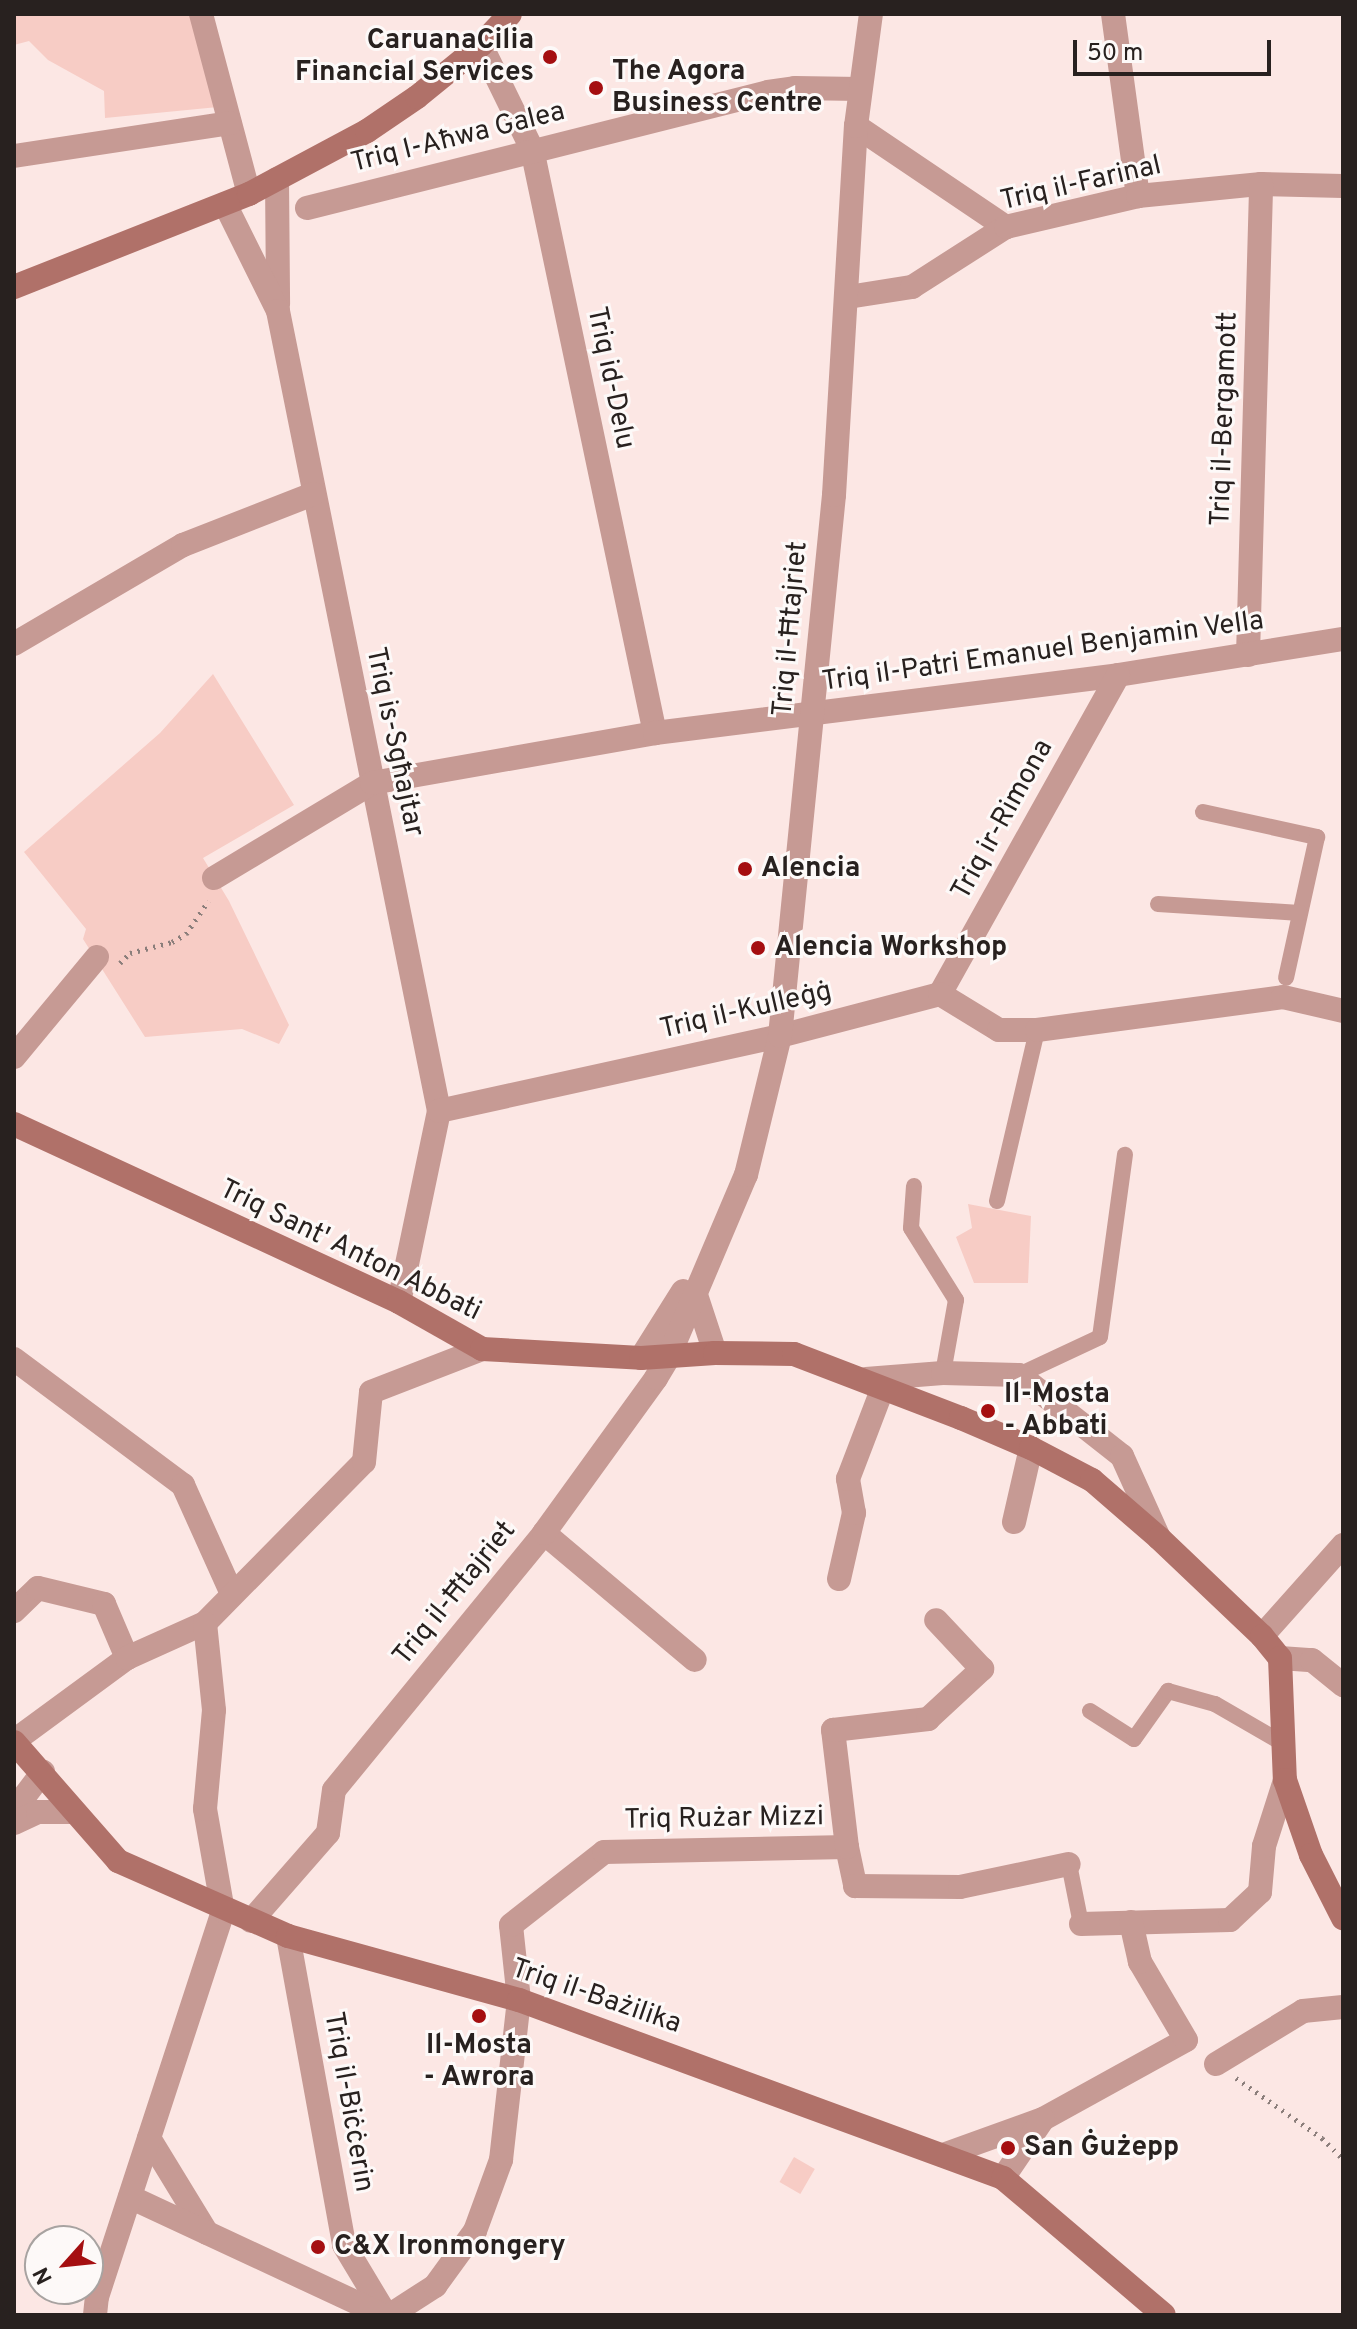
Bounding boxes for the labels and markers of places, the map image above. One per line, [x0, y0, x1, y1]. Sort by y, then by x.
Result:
place label: CaruanaCilia Financial Services [295, 24, 534, 90]
marker: CaruanaCilia Financial Services [541, 48, 559, 66]
place label: The Agora Business Centre [612, 55, 822, 121]
marker: The Agora Business Centre [587, 79, 605, 97]
place label: Alencia [761, 852, 860, 886]
marker: Alencia [736, 860, 754, 878]
place label: Alencia Workshop [774, 931, 1007, 965]
marker: Alencia Workshop [749, 939, 767, 957]
place label: Il-Mosta - Abbati [1004, 1378, 1110, 1444]
marker: Il-Mosta - Abbati [979, 1402, 997, 1420]
marker: Il-Mosta - Awrora [470, 2007, 488, 2025]
place label: Il-Mosta - Awrora [423, 2029, 535, 2095]
place label: San Ġużepp [1024, 2131, 1179, 2165]
marker: San Ġużepp [999, 2139, 1017, 2157]
place label: C&X Ironmongery [334, 2230, 566, 2264]
marker: C&X Ironmongery [309, 2238, 327, 2256]

